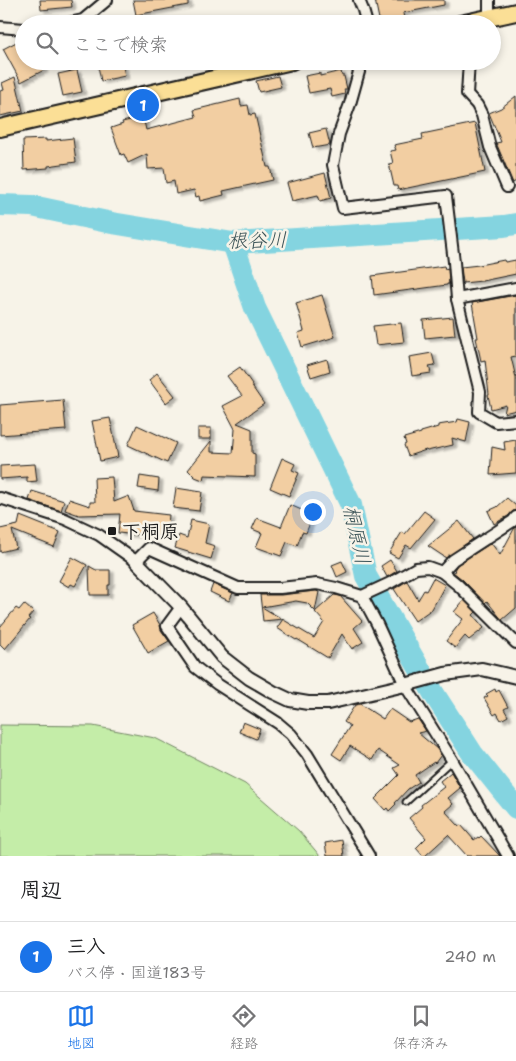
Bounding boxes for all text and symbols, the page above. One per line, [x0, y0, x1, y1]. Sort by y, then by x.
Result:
search box [15, 15, 501, 70]
icon: search [33, 29, 61, 57]
text: ここで検索 [73, 32, 168, 57]
pin: 1 [127, 86, 159, 124]
water label: 根谷川 [227, 226, 287, 254]
your location [300, 499, 326, 525]
water label: 桐原川 [338, 503, 376, 567]
place label: 下桐原 [122, 519, 179, 544]
marker: 下桐原 [106, 525, 118, 537]
text: 周辺 [20, 876, 62, 904]
text: 三入 [67, 934, 105, 959]
text: 1 [32, 946, 40, 967]
text: 240 m [444, 946, 496, 967]
text: バス停 · 国道183号 [67, 962, 206, 983]
tab: 地図 [67, 1002, 95, 1052]
tab: 経路 [230, 1002, 258, 1052]
tab: 保存済み [393, 1002, 449, 1052]

